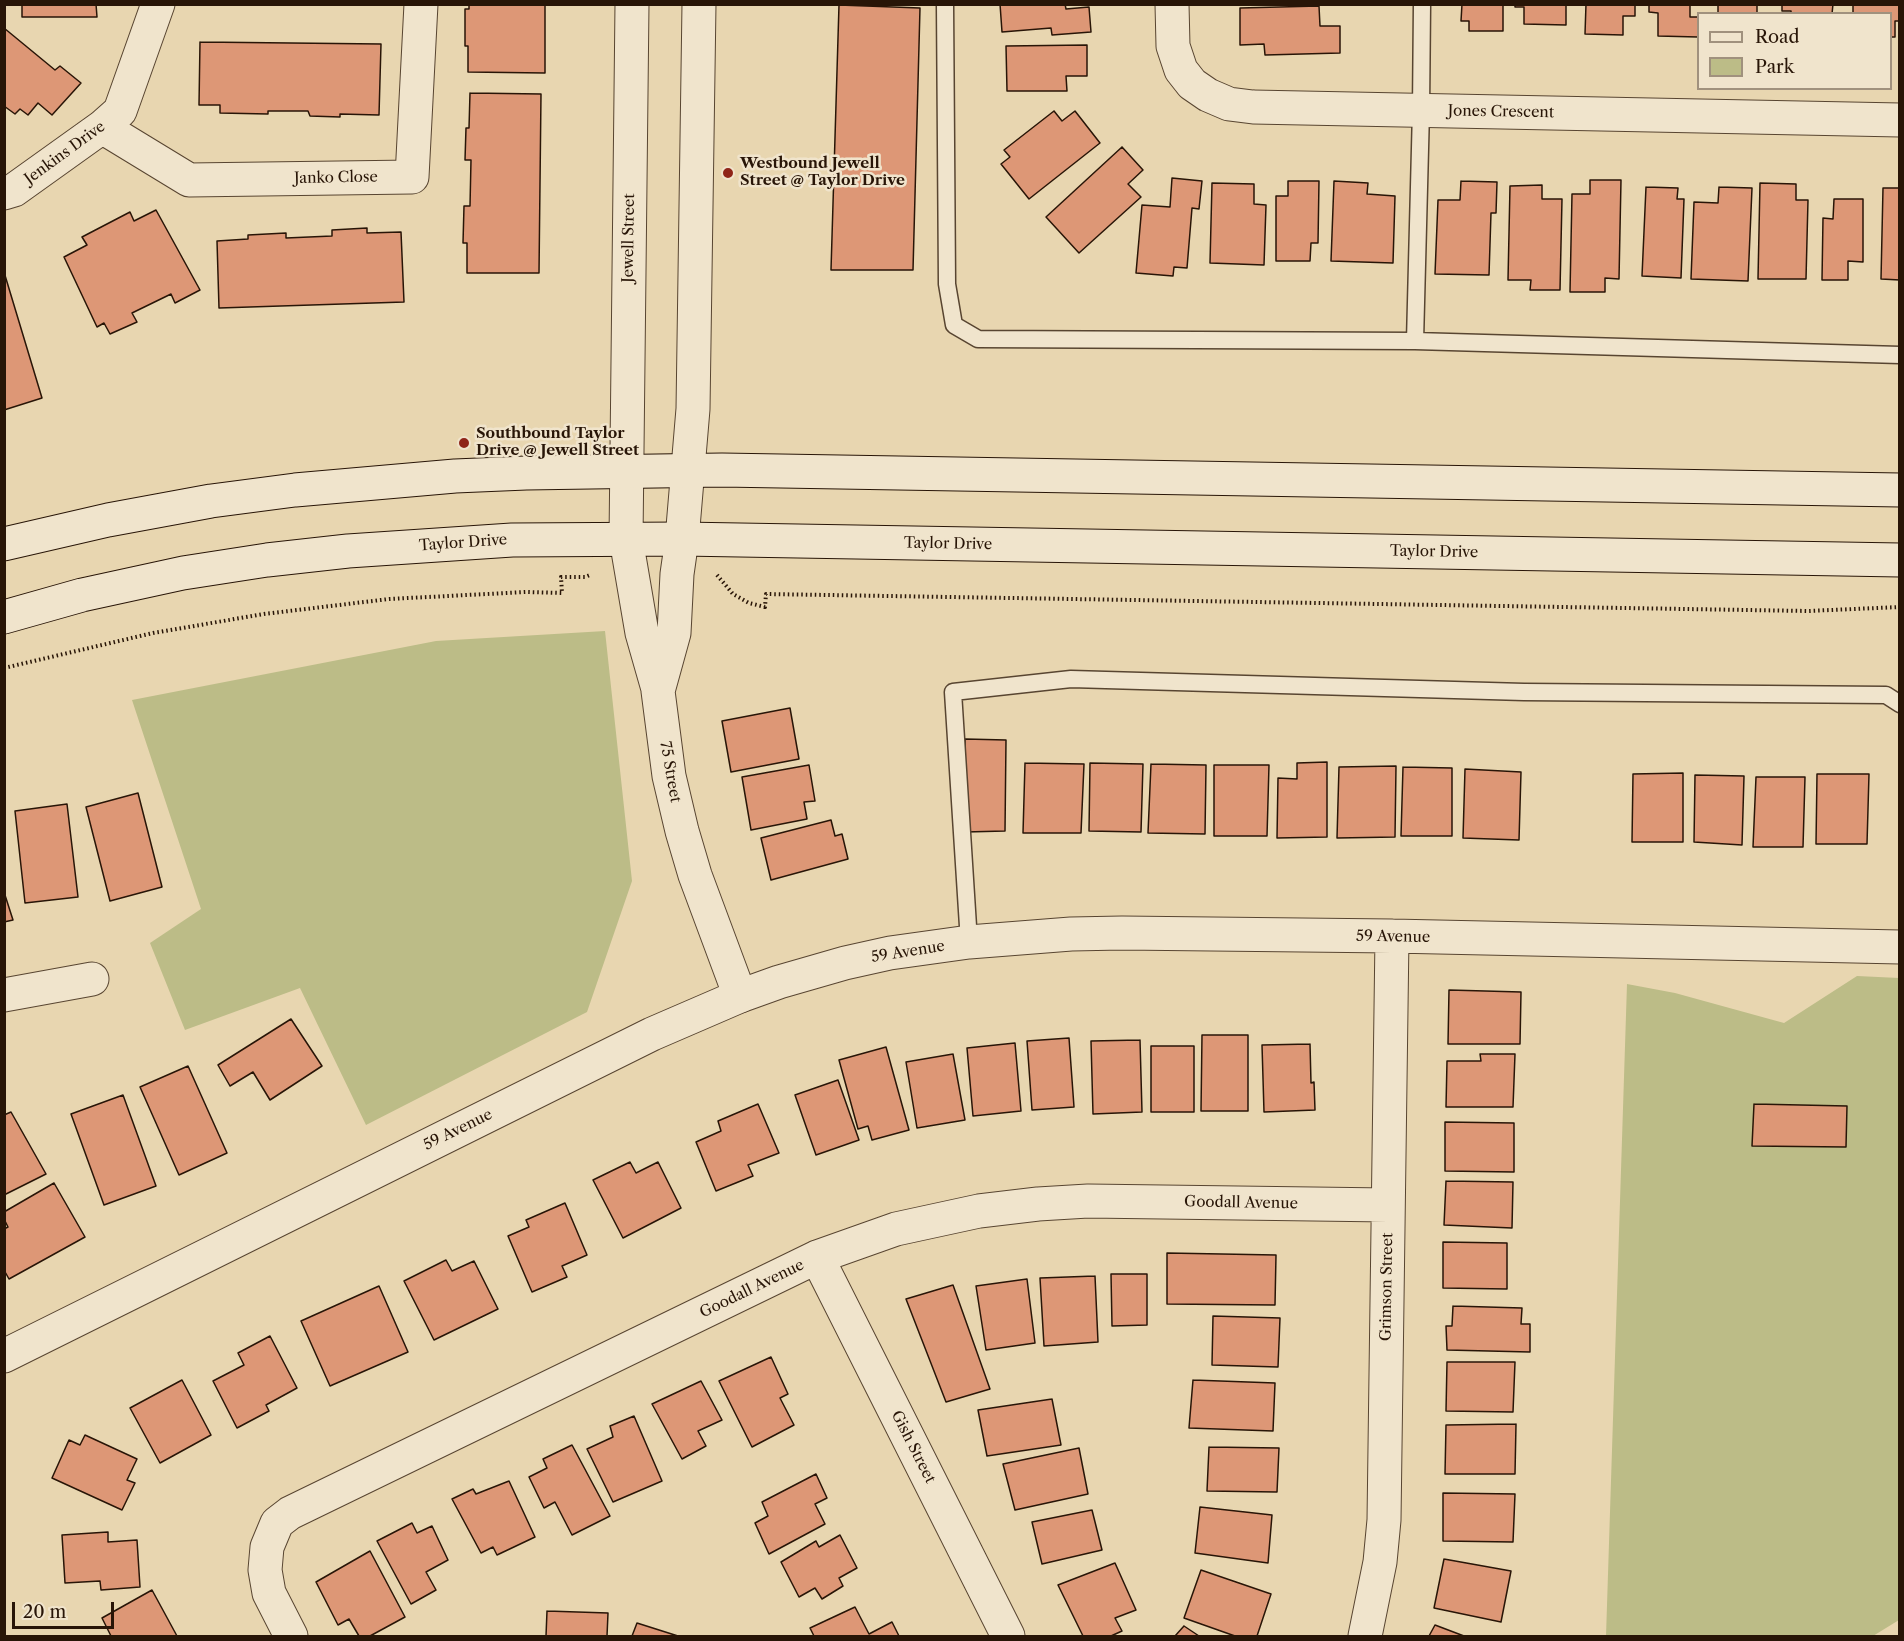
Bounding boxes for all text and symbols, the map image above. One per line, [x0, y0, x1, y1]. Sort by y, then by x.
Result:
legend [1697, 12, 1892, 90]
text: Road [1755, 26, 1800, 48]
text: Park [1755, 56, 1794, 78]
street label: Jones Crescent [1448, 102, 1554, 122]
street label: Jenkins Drive [21, 118, 109, 188]
place label: Westbound Jewell Street @ Taylor Drive [740, 155, 905, 190]
marker: Westbound Jewell Street @ Taylor Drive [721, 166, 735, 180]
street label: Janko Close [294, 168, 378, 188]
street label: Jewell Street [619, 193, 639, 283]
place label: Southbound Taylor Drive @ Jewell Street [476, 425, 639, 460]
marker: Southbound Taylor Drive @ Jewell Street [457, 436, 471, 450]
street label: Taylor Drive [418, 531, 508, 555]
street label: Taylor Drive [904, 534, 992, 554]
street label: Taylor Drive [1390, 542, 1478, 562]
street label: 75 Street [656, 740, 684, 804]
street label: 59 Avenue [1356, 927, 1430, 947]
street label: 59 Avenue [870, 937, 946, 967]
street label: 59 Avenue [421, 1106, 495, 1154]
street label: Goodall Avenue [1184, 1193, 1298, 1213]
street label: Grimson Street [1377, 1233, 1397, 1341]
street label: Goodall Avenue [697, 1256, 807, 1322]
street label: Gish Street [887, 1408, 939, 1486]
scale bar [15, 1590, 117, 1628]
text: 20 m [23, 1601, 66, 1623]

